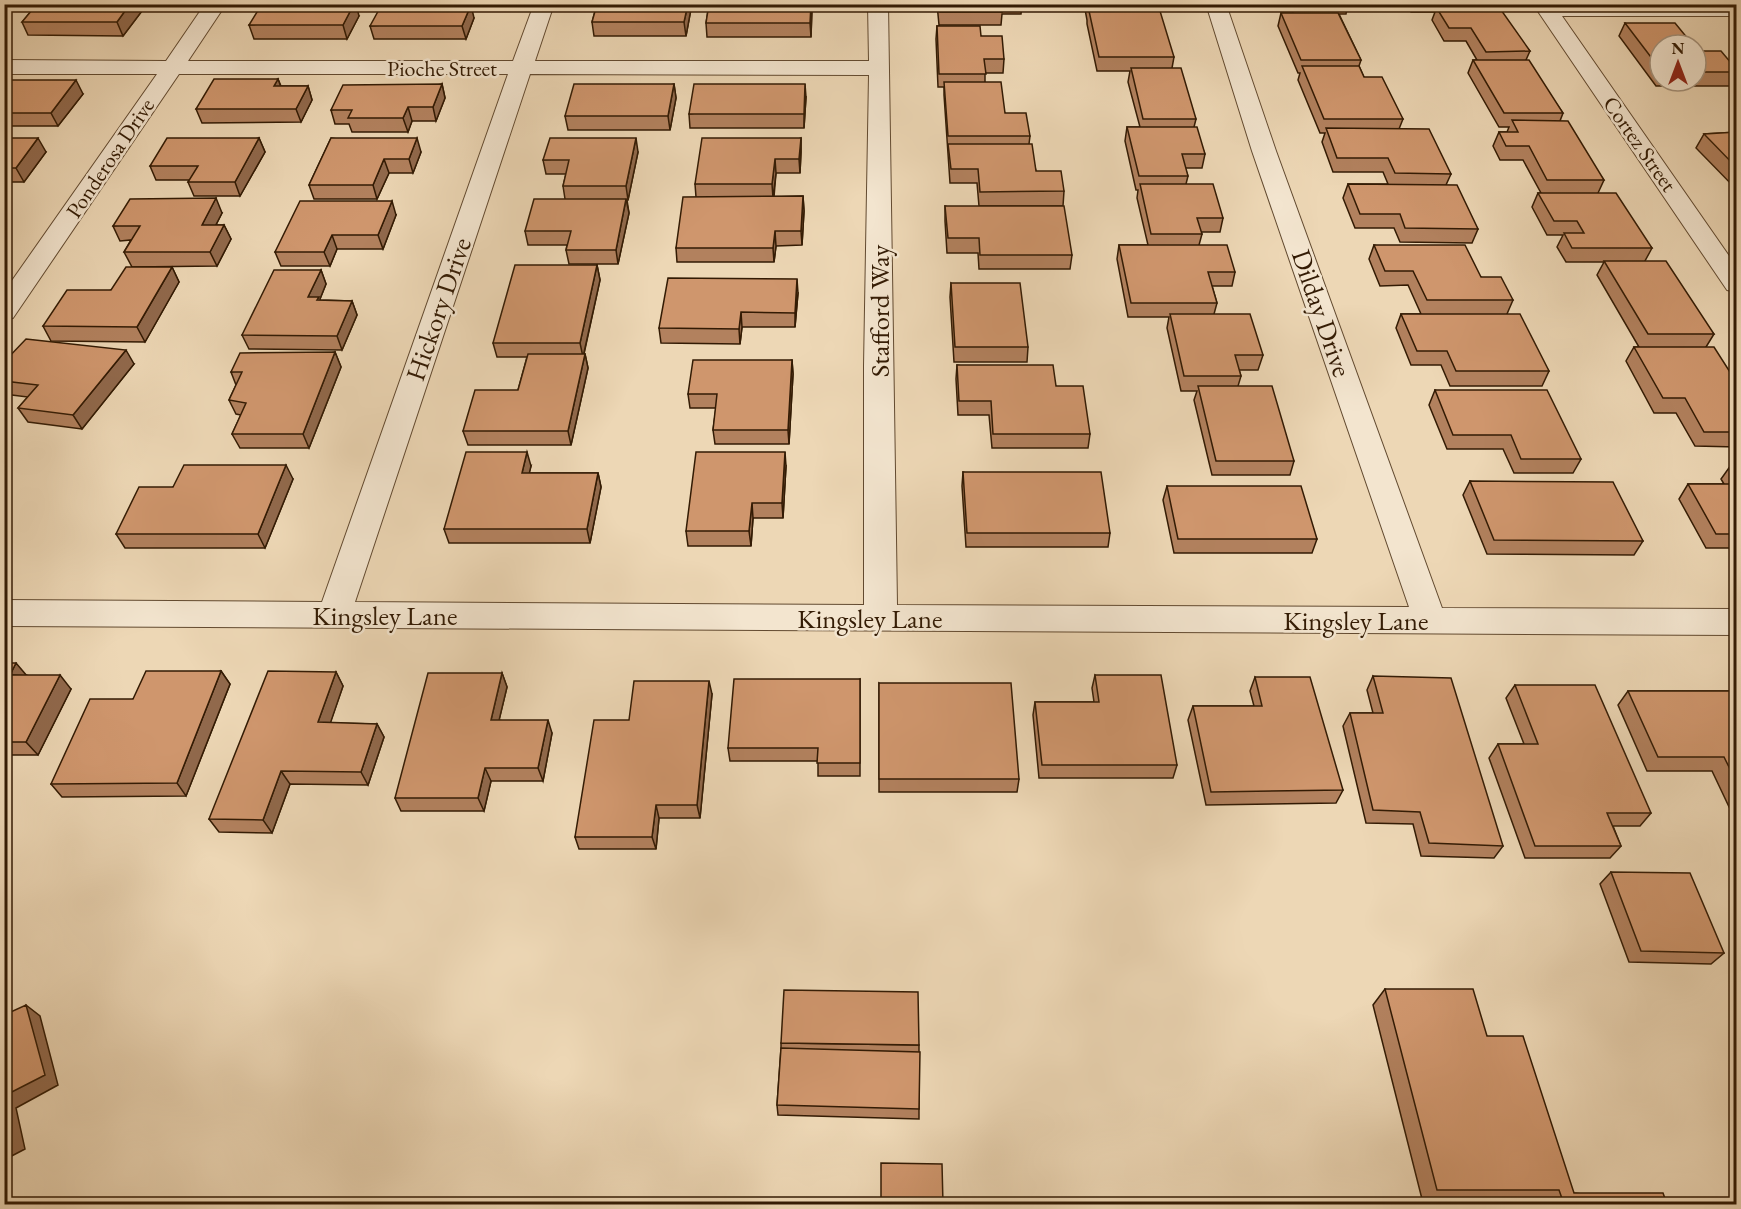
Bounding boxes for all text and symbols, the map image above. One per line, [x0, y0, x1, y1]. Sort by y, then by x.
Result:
north arrow [1648, 33, 1708, 93]
text: N [1672, 38, 1685, 59]
street label: Pioche Street [387, 54, 497, 83]
street label: Cortez Street [1596, 90, 1684, 198]
street label: Ponderosa Drive [59, 92, 161, 224]
street label: Hickory Drive [397, 233, 479, 385]
street label: Stafford Way [862, 245, 897, 377]
street label: Dilday Drive [1284, 245, 1360, 381]
street label: Kingsley Lane [312, 598, 458, 633]
street label: Kingsley Lane [797, 601, 943, 636]
street label: Kingsley Lane [1283, 603, 1429, 638]

